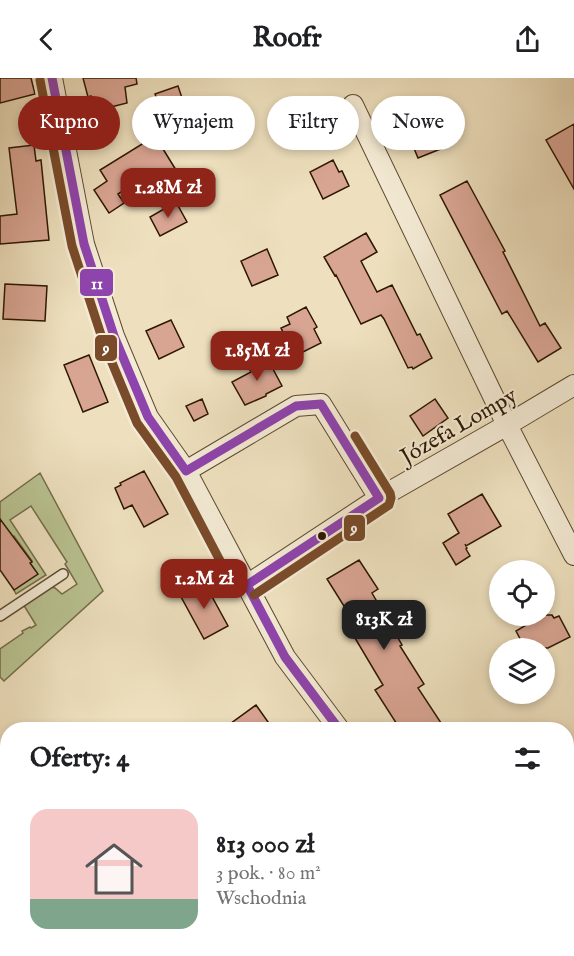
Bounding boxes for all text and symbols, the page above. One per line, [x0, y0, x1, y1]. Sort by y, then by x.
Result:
text: Roofr [252, 22, 322, 56]
icon: back [30, 23, 63, 56]
icon: share [511, 23, 544, 56]
chip: Kupno [18, 96, 120, 150]
chip: Wynajem [132, 96, 255, 150]
chip: Filtry [267, 96, 359, 150]
chip: Nowe [371, 96, 465, 150]
pin: 1.28M zł [106, 168, 230, 219]
text: 1.28M zł [135, 175, 201, 200]
line badge: 11 [79, 268, 114, 297]
text: 11 [91, 275, 103, 295]
pin: 1.85M zł [195, 331, 319, 382]
line badge: 9 [94, 334, 118, 362]
text: 1.85M zł [225, 338, 289, 363]
text: 9 [102, 340, 110, 360]
street label: Józefa Lompy [393, 382, 522, 473]
line badge: 9 [343, 514, 366, 542]
text: 9 [350, 520, 358, 540]
unlabelled marker [316, 530, 328, 542]
pin: 1.2M zł [149, 559, 259, 610]
map controls [489, 560, 555, 704]
button: locate [489, 560, 555, 626]
text: 1.2M zł [174, 566, 234, 591]
pin: 813K zł [329, 600, 439, 651]
text: 813K zł [356, 607, 412, 632]
button: layers [489, 638, 555, 704]
text: Oferty: 4 [30, 742, 129, 775]
icon: filters [511, 742, 544, 775]
text: 813 000 zł [216, 828, 314, 861]
icon: home [78, 833, 150, 905]
text: 3 pok. · 80 m² [216, 861, 321, 886]
text: Wschodnia [216, 886, 306, 911]

